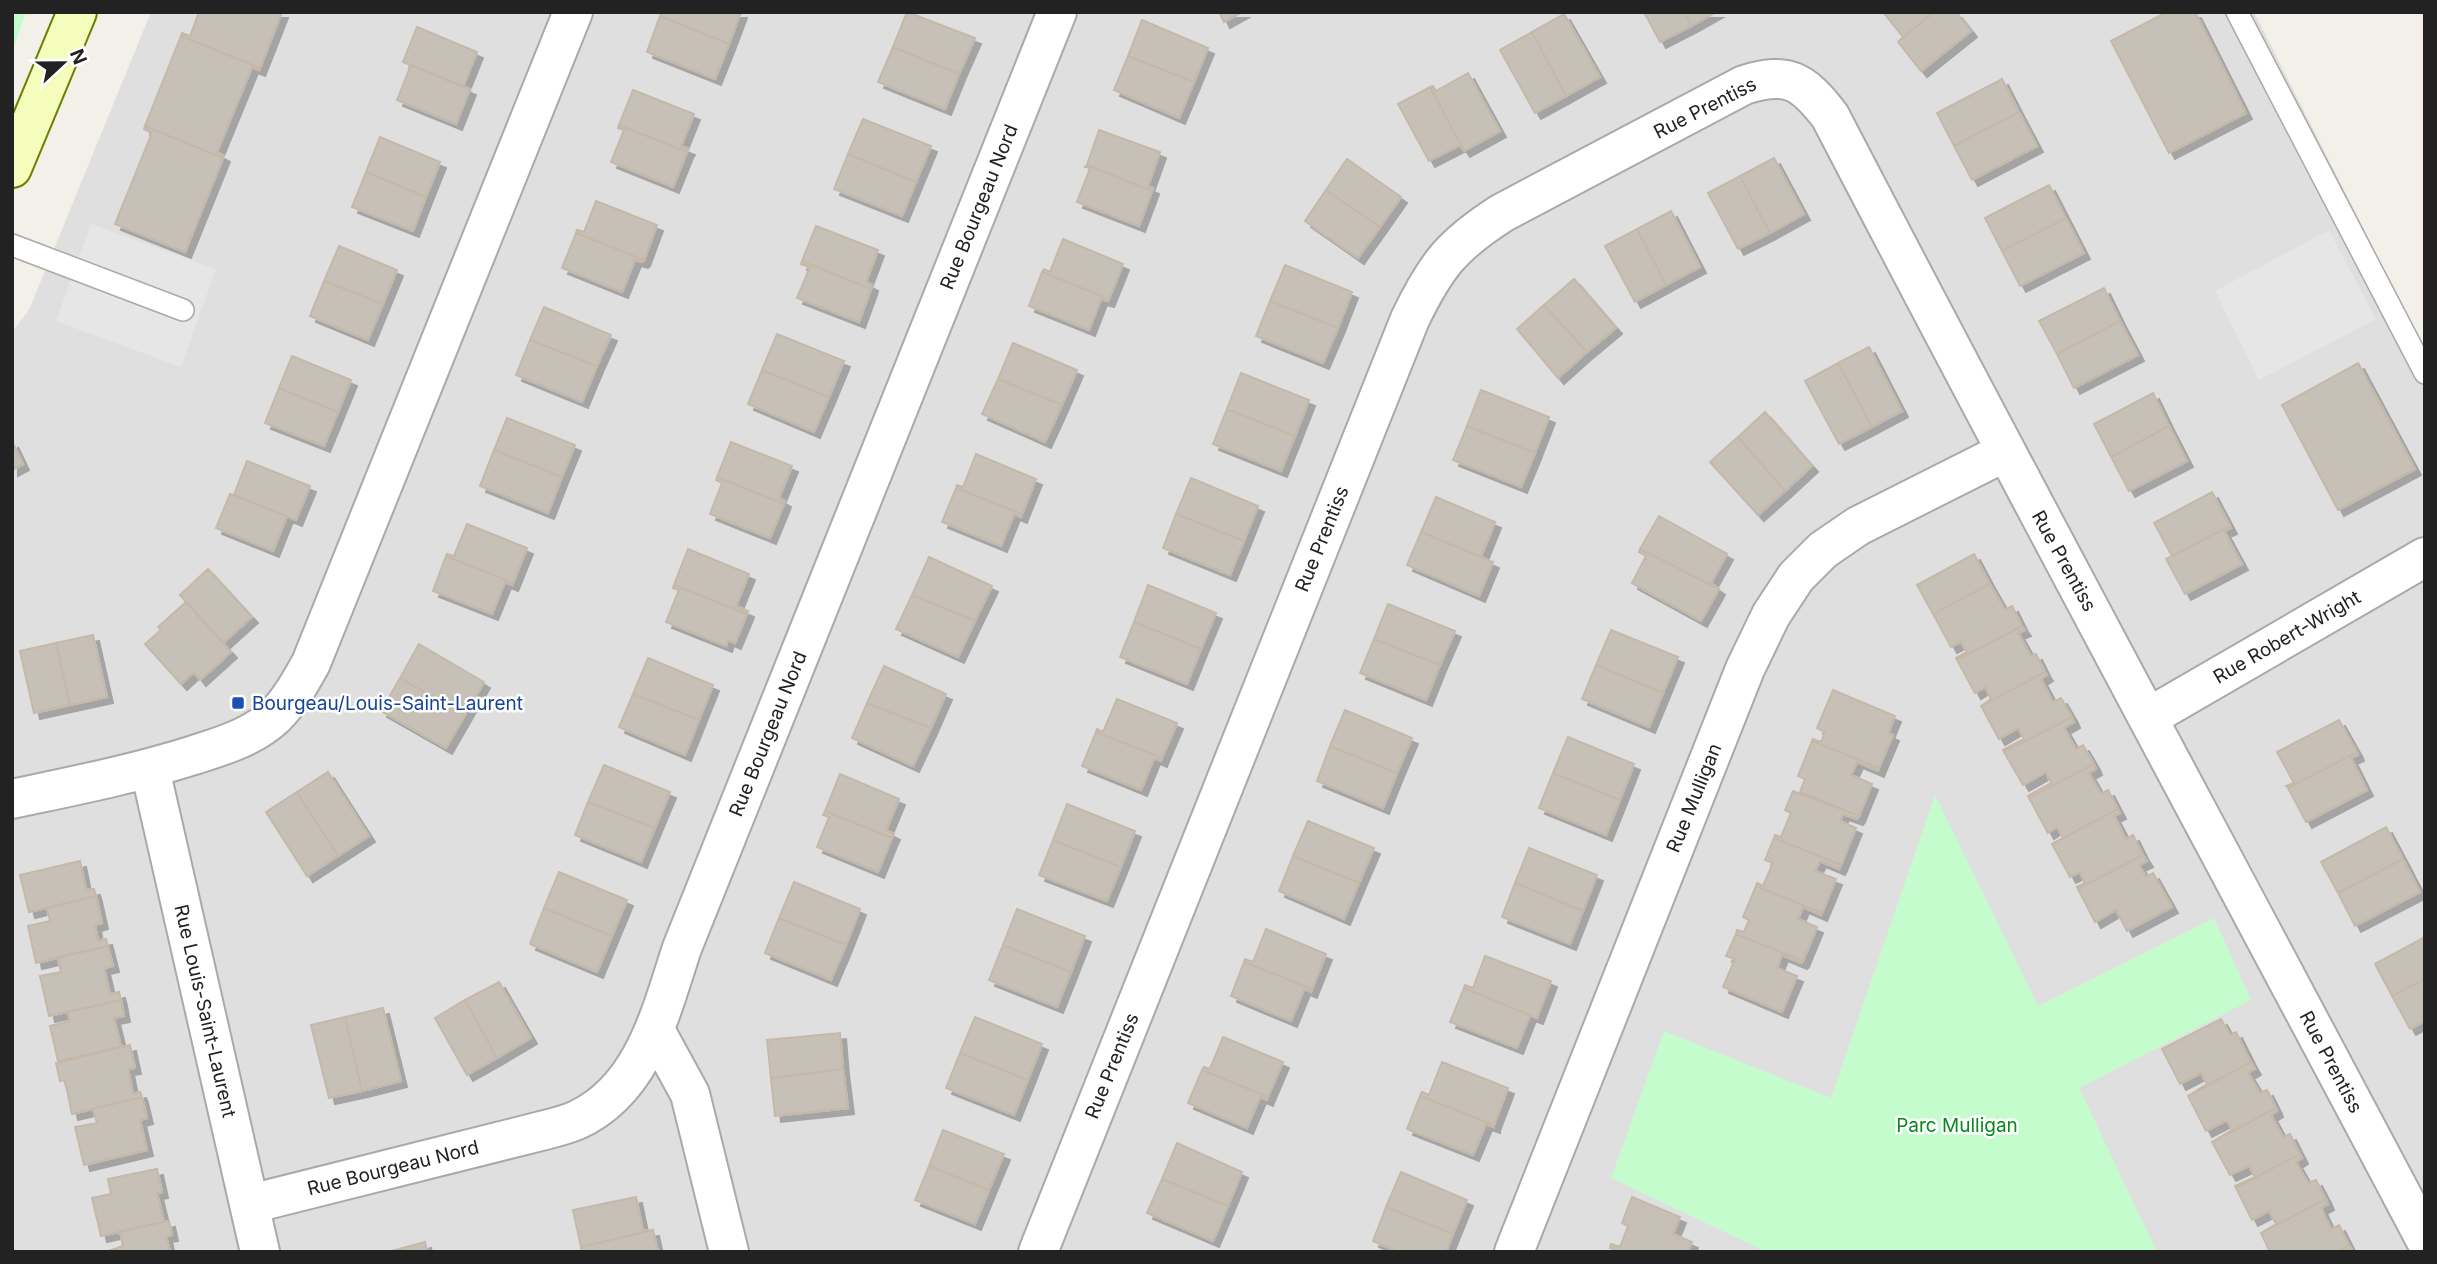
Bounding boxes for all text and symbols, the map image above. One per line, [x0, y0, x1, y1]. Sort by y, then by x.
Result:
north arrow [28, 28, 98, 98]
text: N [65, 46, 92, 68]
street label: Rue Prentiss [1650, 72, 1760, 144]
street label: Rue Bourgeau Nord [935, 121, 1023, 293]
street label: Rue Prentiss [1290, 483, 1354, 595]
street label: Rue Prentiss [2027, 506, 2101, 616]
street label: Rue Robert-Wright [2209, 585, 2365, 689]
street label: Rue Bourgeau Nord [724, 648, 812, 820]
place label: Bourgeau/Louis-Saint-Laurent [252, 692, 523, 715]
marker: Bourgeau/Louis-Saint-Laurent [230, 695, 246, 711]
street label: Rue Mulligan [1662, 740, 1726, 856]
street label: Rue Louis-Saint-Laurent [169, 902, 241, 1120]
street label: Rue Prentiss [2295, 1007, 2367, 1117]
street label: Rue Prentiss [1080, 1010, 1144, 1122]
park label: Parc Mulligan [1896, 1114, 2018, 1137]
street label: Rue Bourgeau Nord [305, 1136, 481, 1200]

